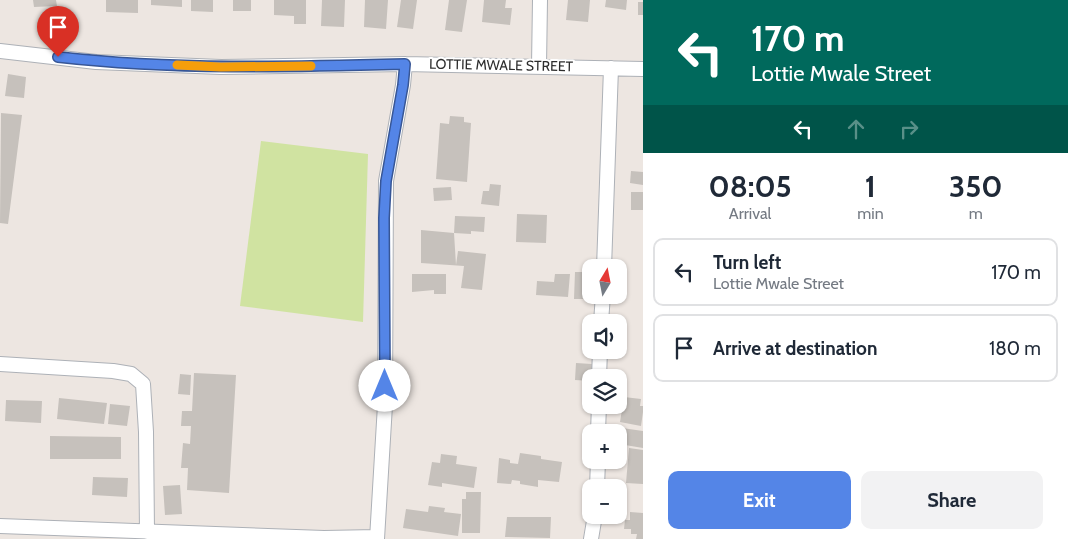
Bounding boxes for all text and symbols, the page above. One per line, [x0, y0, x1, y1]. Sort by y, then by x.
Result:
pin [37, 6, 79, 57]
icon: arrive [44, 13, 72, 41]
text: 170 m [751, 17, 844, 60]
icon: left [668, 20, 733, 85]
street label: LOTTIE MWALE STREET [429, 55, 574, 75]
text: Lottie Mwale Street [751, 60, 931, 87]
icon: left [789, 115, 817, 143]
icon: ahead [842, 115, 870, 143]
icon: right [895, 115, 923, 143]
text: 08:05 [708, 168, 792, 205]
text: 1 [865, 168, 876, 205]
text: 350 [949, 168, 1003, 205]
text: Arrival [729, 204, 771, 223]
text: min [857, 204, 884, 223]
text: m [969, 204, 983, 223]
text: Turn left [713, 251, 781, 274]
icon: left [670, 258, 698, 286]
north arrow [582, 259, 628, 304]
map controls [582, 259, 627, 524]
text: 170 m [991, 261, 1041, 284]
text: Lottie Mwale Street [713, 274, 844, 293]
button: sound [582, 314, 627, 359]
icon: arrive [670, 334, 698, 362]
text: Arrive at destination [713, 337, 877, 360]
text: 180 m [989, 337, 1041, 360]
position arrow [358, 359, 410, 411]
button: layers [582, 369, 627, 414]
button: + [582, 424, 627, 469]
button: Exit [668, 471, 851, 529]
button: Share [861, 471, 1043, 529]
button: − [582, 479, 627, 524]

